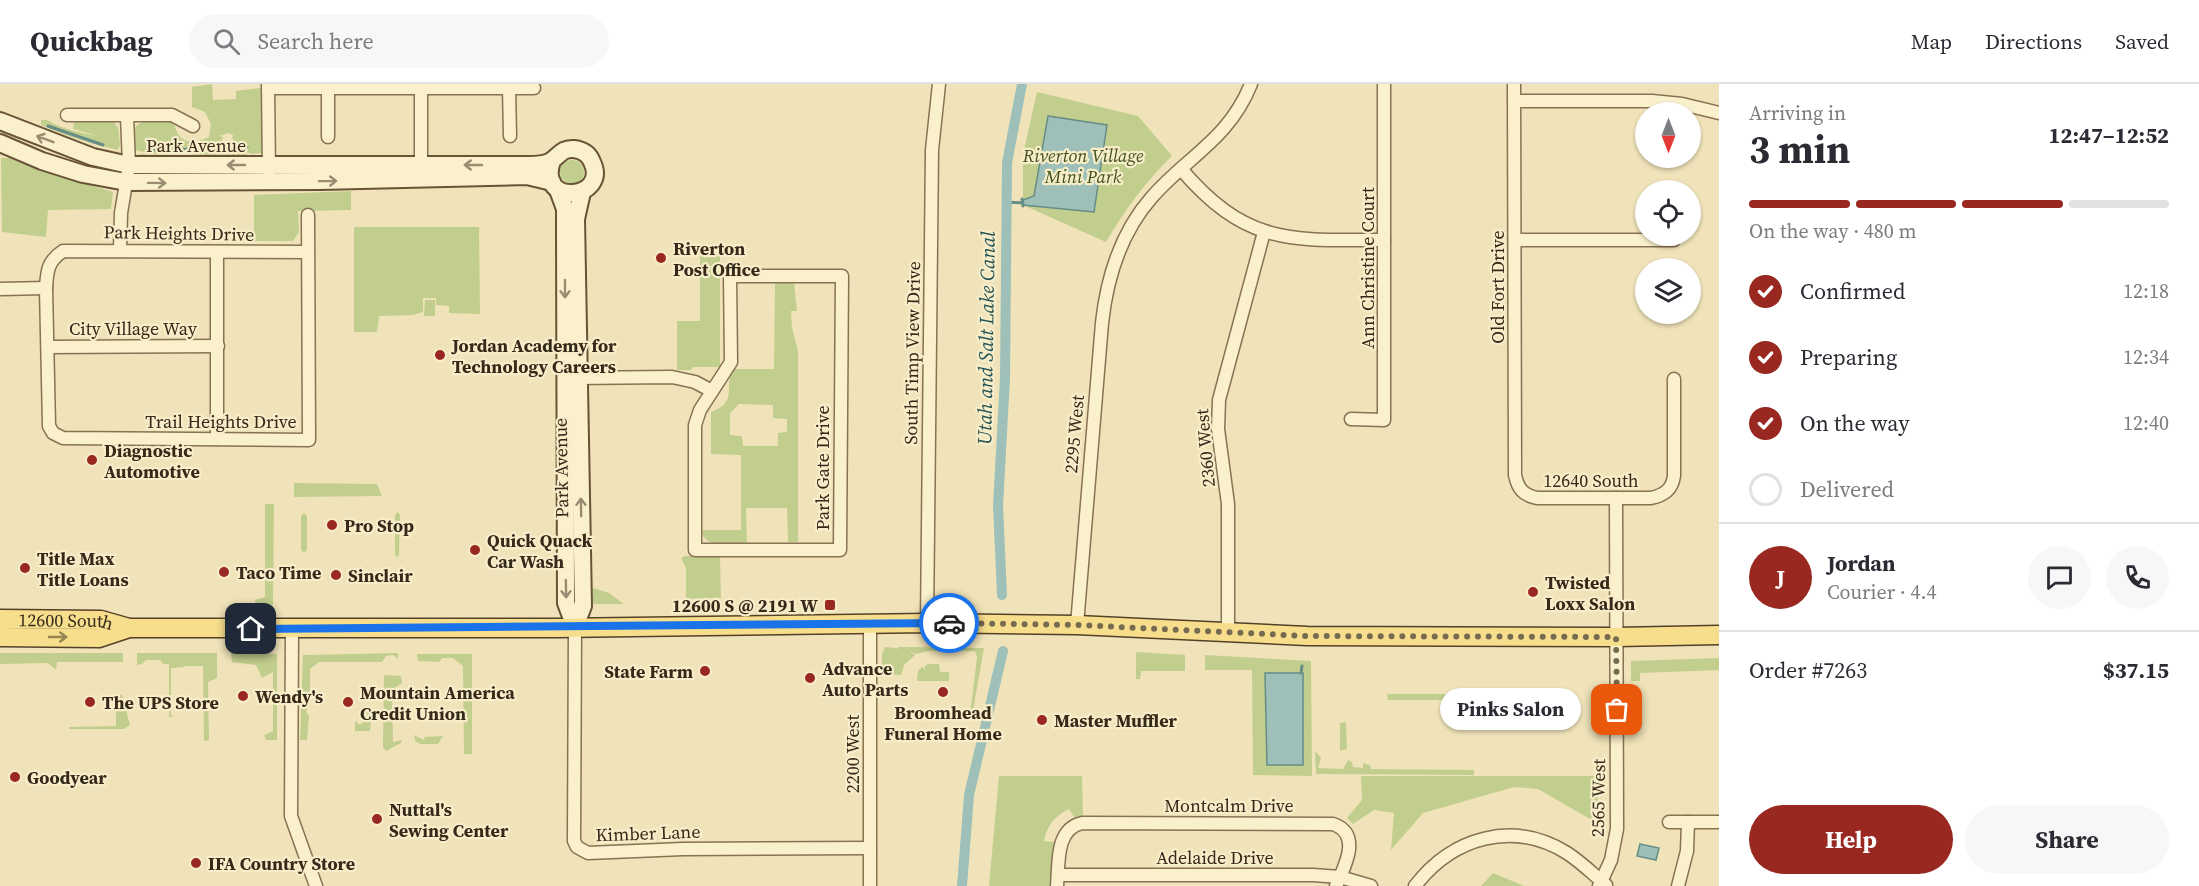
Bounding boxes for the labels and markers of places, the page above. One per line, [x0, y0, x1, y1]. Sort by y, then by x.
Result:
place label: Riverton Post Office [673, 236, 760, 282]
marker: Riverton Post Office [654, 251, 668, 265]
place label: Jordan Academy for Technology Careers [451, 333, 617, 379]
marker: Jordan Academy for Technology Careers [433, 348, 447, 362]
place label: Diagnostic Automotive [104, 438, 200, 484]
marker: Diagnostic Automotive [85, 453, 99, 467]
place label: Pro Stop [344, 513, 414, 538]
marker: Pro Stop [325, 518, 339, 532]
place label: Quick Quack Car Wash [487, 528, 593, 574]
marker: Quick Quack Car Wash [468, 543, 482, 557]
place label: Title Max Title Loans [37, 546, 129, 592]
place label: Taco Time [236, 560, 321, 585]
marker: Title Max Title Loans [18, 561, 32, 575]
place label: Sinclair [348, 563, 413, 588]
marker: Taco Time [217, 565, 231, 579]
marker: Sinclair [329, 568, 343, 582]
place label: Twisted Loxx Salon [1545, 570, 1635, 616]
marker: Twisted Loxx Salon [1526, 585, 1540, 599]
place label: 12600 S @ 2191 W [672, 593, 818, 618]
marker: 12600 S @ 2191 W [823, 598, 837, 612]
pin [225, 603, 276, 654]
place label: Advance Auto Parts [822, 656, 908, 702]
place label: State Farm [604, 659, 693, 684]
marker: State Farm [698, 664, 712, 678]
marker: Advance Auto Parts [803, 671, 817, 685]
place label: Mountain America Credit Union [360, 680, 515, 726]
place label: Wendy's [255, 684, 323, 709]
pin [1591, 684, 1642, 735]
marker: Broomhead Funeral Home [936, 685, 950, 699]
marker: Wendy's [236, 689, 250, 703]
callout: Pinks Salon [1440, 689, 1581, 731]
place label: The UPS Store [102, 690, 219, 715]
marker: The UPS Store [83, 695, 97, 709]
marker: Mountain America Credit Union [341, 695, 355, 709]
place label: Broomhead Funeral Home [884, 700, 1002, 746]
place label: Master Muffler [1054, 708, 1178, 733]
marker: Master Muffler [1035, 713, 1049, 727]
place label: Goodyear [27, 765, 107, 790]
marker: Goodyear [8, 770, 22, 784]
place label: Nuttal's Sewing Center [389, 797, 509, 843]
marker: Nuttal's Sewing Center [370, 812, 384, 826]
place label: IFA Country Store [208, 851, 355, 876]
marker: IFA Country Store [189, 856, 203, 870]

